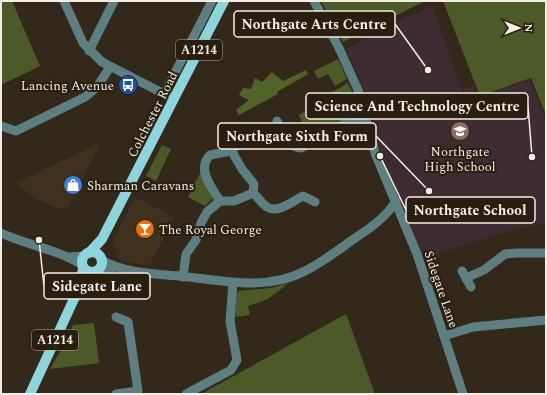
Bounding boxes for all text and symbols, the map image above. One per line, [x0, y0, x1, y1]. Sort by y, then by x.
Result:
north arrow [499, 8, 539, 48]
callout: Northgate Arts Centre [234, 11, 395, 37]
text: Northgate Arts Centre [241, 14, 387, 35]
text: N [520, 24, 537, 33]
road number: A1214 [176, 40, 222, 60]
street label: Colchester Road [123, 68, 183, 161]
bus stop icon: Lancing Avenue [117, 74, 139, 96]
place label: Lancing Avenue [21, 76, 114, 96]
callout: Science And Technology Centre [306, 93, 528, 119]
text: Science And Technology Centre [314, 96, 520, 117]
school or university icon: Northgate High School [449, 120, 471, 142]
callout: Northgate Sixth Form [218, 123, 376, 149]
text: Northgate Sixth Form [226, 126, 368, 147]
place label: Northgate High School [424, 142, 496, 177]
shop icon: Sharman Caravans [62, 174, 84, 196]
place label: Sharman Caravans [87, 176, 194, 196]
callout: Northgate School [406, 197, 535, 223]
text: Northgate School [413, 200, 527, 221]
bar icon: The Royal George [134, 218, 156, 240]
place label: The Royal George [159, 220, 262, 240]
street label: Sidegate Lane [419, 248, 464, 331]
callout: Sidegate Lane [44, 273, 150, 299]
text: Sidegate Lane [52, 276, 142, 297]
road number: A1214 [32, 330, 78, 350]

